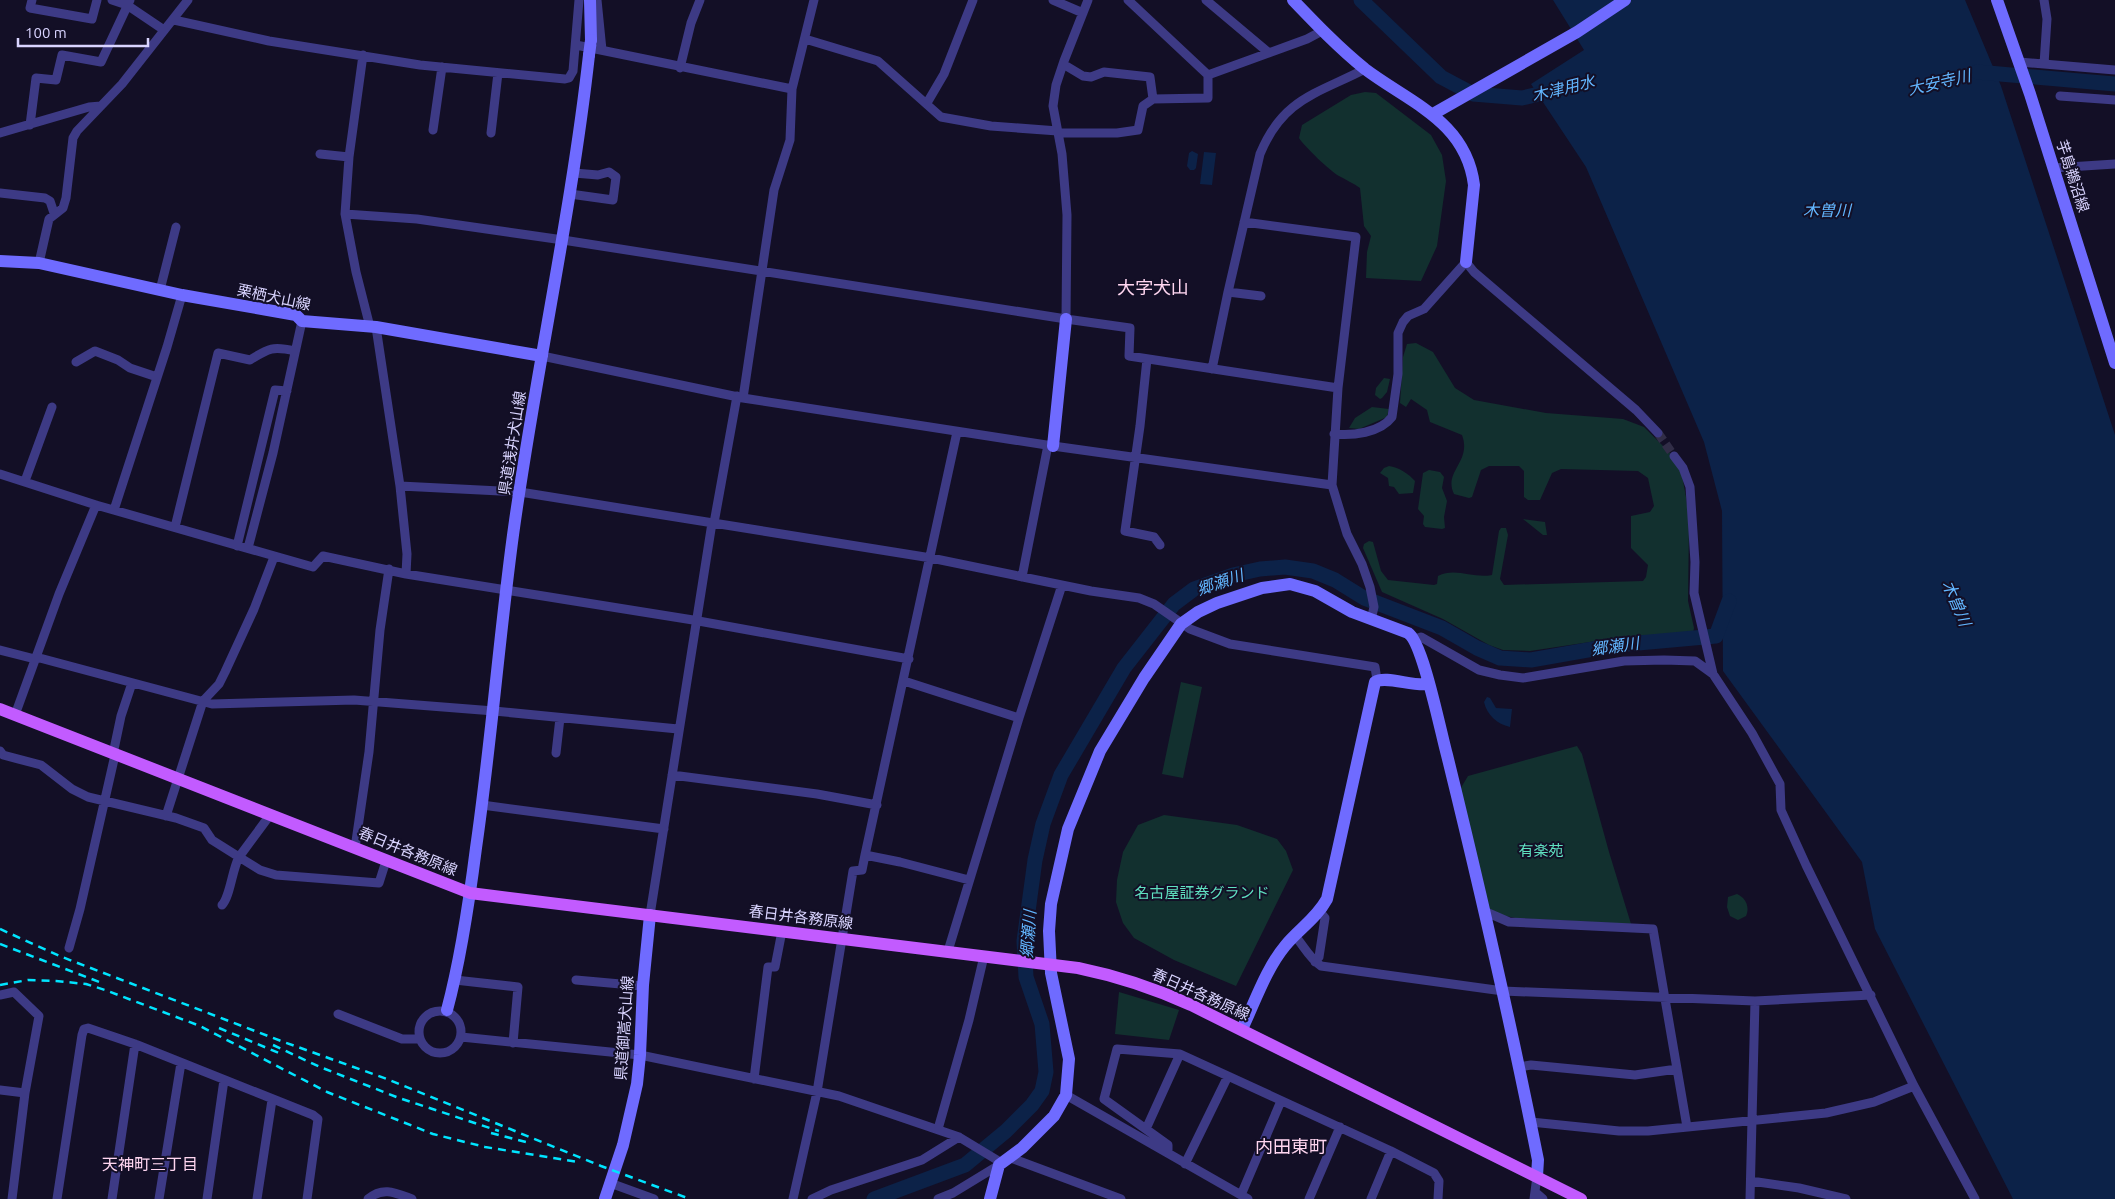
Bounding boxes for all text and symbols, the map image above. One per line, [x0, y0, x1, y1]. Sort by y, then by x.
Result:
scale bar [18, 15, 148, 47]
text: 100 m [25, 24, 67, 41]
water label: 大安寺川 [1906, 66, 1974, 98]
water label: 木津用水 [1530, 71, 1598, 104]
street label: 芋島鵜沼線 [2053, 138, 2093, 214]
water label: 木曽川 [1803, 201, 1853, 219]
district label: 大字犬山 [1117, 277, 1189, 297]
street label: 栗栖犬山線 [236, 281, 312, 313]
street label: 県道浅井犬山線 [495, 390, 529, 496]
water label: 郷瀬川 [1194, 565, 1248, 598]
water label: 木曽川 [1939, 577, 1975, 630]
water label: 郷瀬川 [1590, 633, 1642, 658]
street label: 春日井各務原線 [356, 823, 460, 879]
park label: 有楽苑 [1518, 842, 1564, 859]
park label: 名古屋証券グランド [1134, 884, 1270, 901]
street label: 春日井各務原線 [748, 902, 854, 932]
water label: 郷瀬川 [1017, 907, 1039, 959]
street label: 春日井各務原線 [1150, 965, 1252, 1023]
street label: 県道御嵩犬山線 [612, 975, 636, 1081]
district label: 内田東町 [1255, 1136, 1327, 1156]
district label: 天神町三丁目 [102, 1155, 198, 1173]

